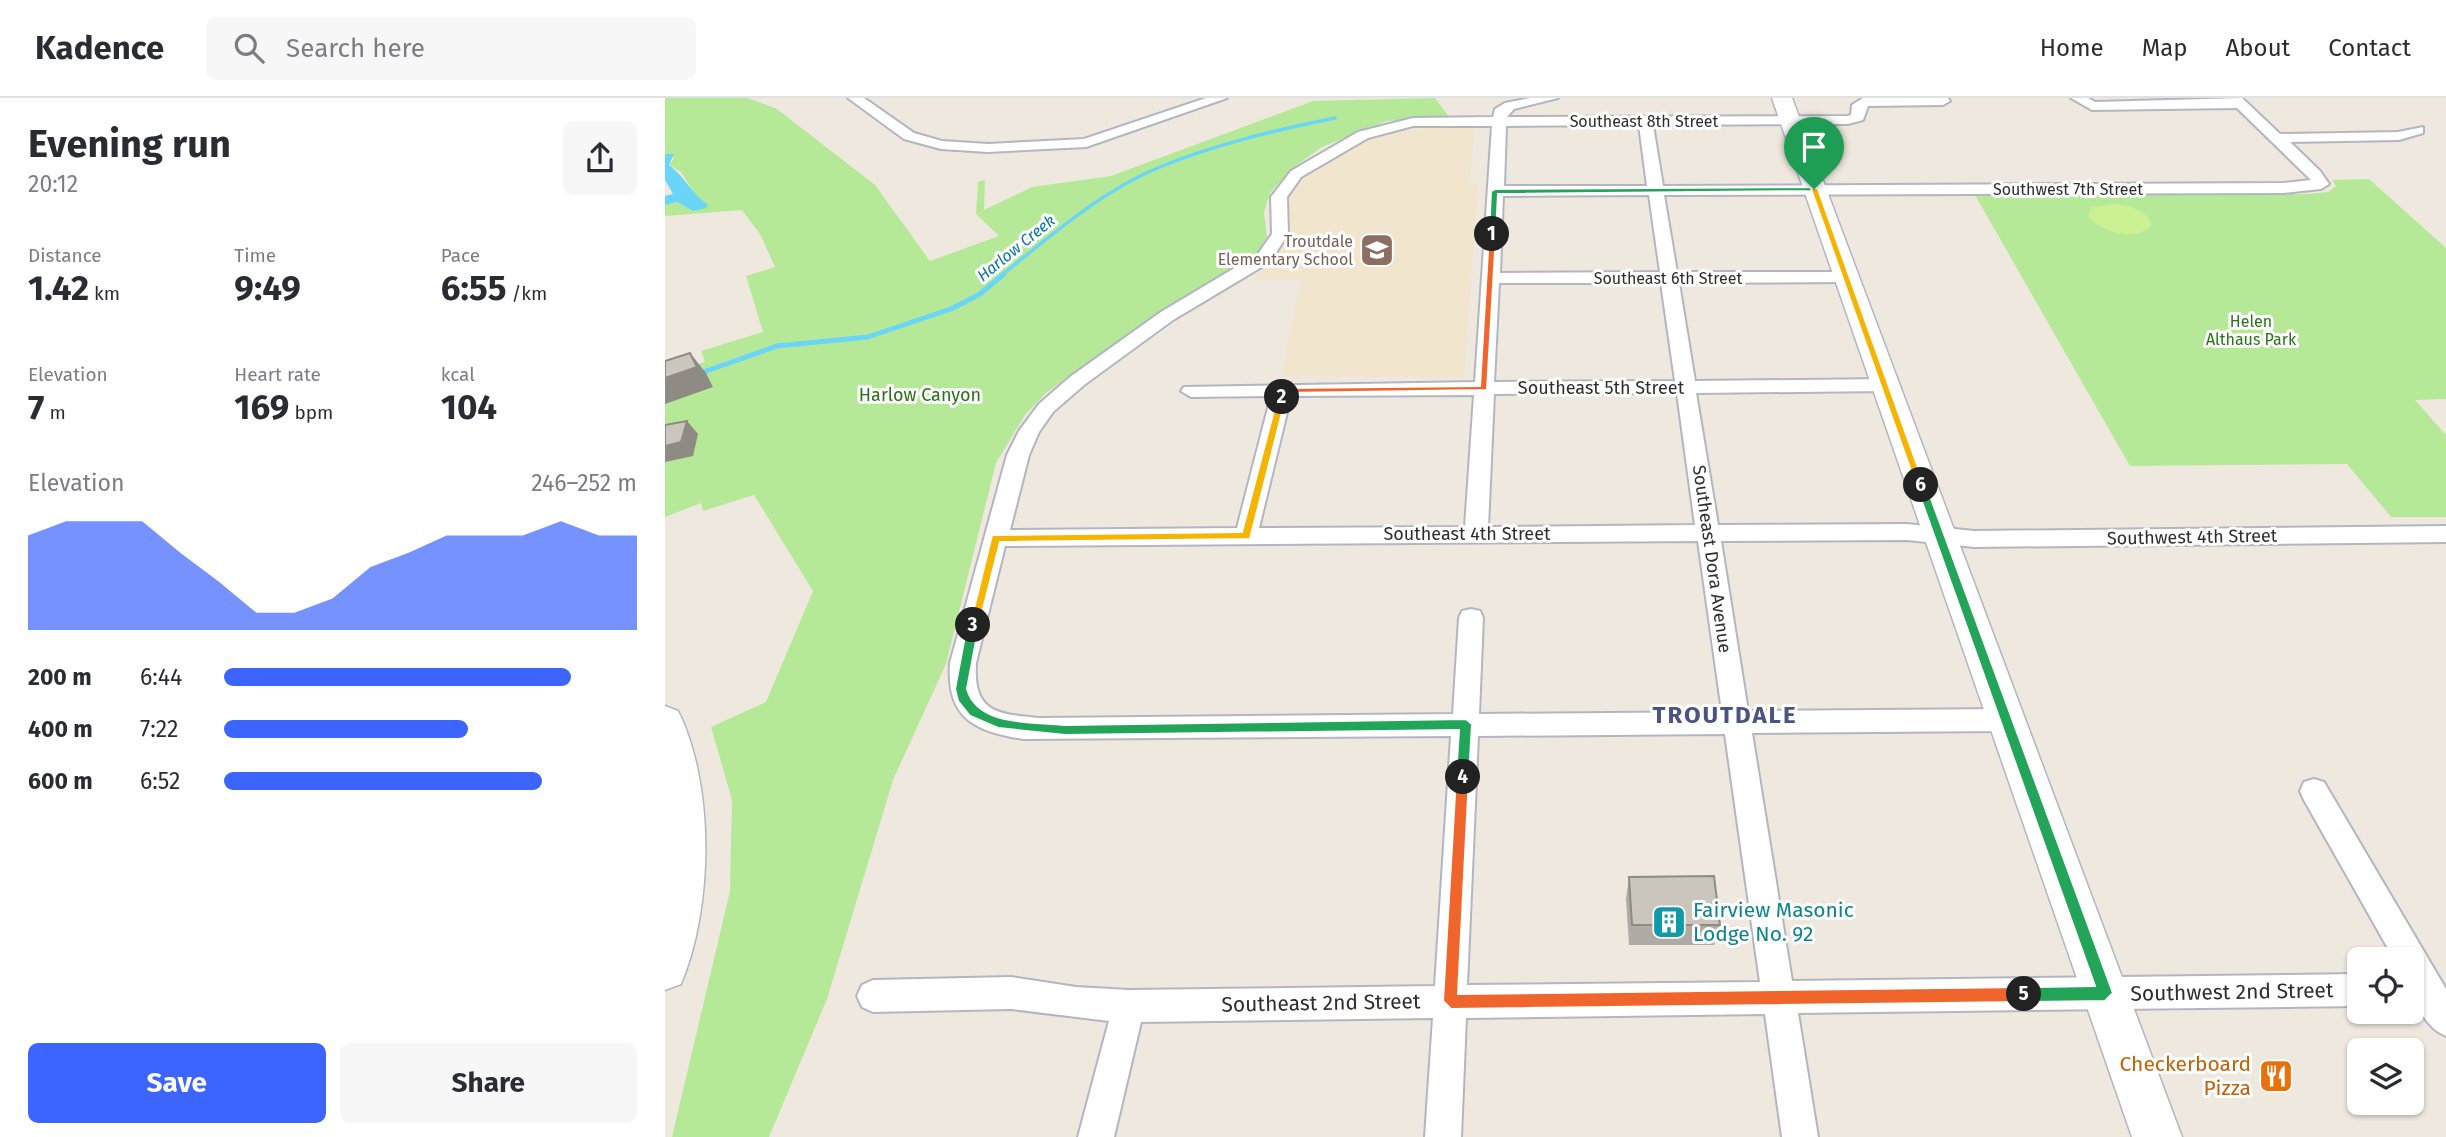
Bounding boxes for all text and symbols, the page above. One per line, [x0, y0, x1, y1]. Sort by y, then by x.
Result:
search box [206, 17, 696, 80]
text: Kadence [35, 28, 164, 68]
icon: search [230, 29, 268, 67]
text: Search here [286, 33, 425, 64]
text: Home [2040, 34, 2104, 62]
text: Map [2142, 34, 2188, 62]
text: About [2226, 34, 2290, 62]
text: Contact [2328, 34, 2411, 62]
street label: Southeast 8th Street [1570, 112, 1719, 131]
pin [1784, 117, 1844, 189]
text: Evening run [28, 121, 231, 167]
button: share [563, 121, 637, 195]
icon: arrive [1795, 128, 1833, 166]
text: 20:12 [28, 170, 78, 198]
street label: Southwest 7th Street [1993, 180, 2143, 199]
water label: Harlow Creek [973, 211, 1059, 285]
pin: 1 [1475, 216, 1509, 252]
text: 1 [1487, 222, 1496, 245]
school or university icon: Troutdale Elementary School [1358, 231, 1396, 269]
place label: Troutdale Elementary School [1218, 232, 1353, 269]
text: Distance [28, 244, 102, 267]
text: Time [234, 244, 276, 267]
text: Pace [441, 244, 480, 267]
text: 1.42 [28, 267, 89, 309]
text: 9:49 [234, 267, 301, 309]
text: 6:55 [441, 267, 506, 309]
street label: Southeast 6th Street [1594, 269, 1742, 288]
text: km [89, 282, 120, 305]
text: /km [506, 282, 547, 305]
park label: Helen Althaus Park [2206, 312, 2297, 349]
text: Elevation [28, 363, 108, 386]
text: Heart rate [234, 363, 321, 386]
text: kcal [441, 363, 475, 386]
street label: Southeast 5th Street [1518, 377, 1685, 399]
pin: 2 [1265, 380, 1299, 414]
park label: Harlow Canyon [859, 384, 981, 406]
text: 2 [1277, 385, 1286, 408]
text: 7 [28, 386, 44, 428]
text: 169 [234, 386, 289, 428]
text: 104 [441, 386, 497, 428]
text: m [44, 401, 66, 424]
text: bpm [289, 401, 333, 424]
street label: Southeast Dora Avenue [1688, 464, 1736, 654]
pin: 6 [1903, 468, 1939, 502]
text: Elevation [28, 469, 124, 497]
text: 246–252 m [531, 469, 637, 497]
text: 6 [1915, 473, 1926, 496]
street label: Southeast 4th Street [1384, 523, 1551, 545]
street label: Southwest 4th Street [2107, 525, 2278, 549]
pin: 3 [955, 608, 991, 642]
text: 3 [968, 613, 977, 636]
text: 200 m [28, 663, 92, 691]
text: 6:44 [140, 663, 182, 691]
district label: TROUTDALE [1652, 701, 1798, 729]
text: 400 m [28, 715, 93, 743]
text: 7:22 [140, 715, 179, 743]
pin: 4 [1445, 760, 1481, 794]
text: 4 [1457, 765, 1468, 788]
text: 600 m [28, 767, 93, 795]
text: 6:52 [140, 767, 181, 795]
place label: Fairview Masonic Lodge No. 92 [1693, 897, 1854, 947]
building icon: Fairview Masonic Lodge No. 92 [1650, 903, 1688, 941]
map controls [2347, 947, 2424, 1115]
button: locate [2347, 947, 2424, 1024]
pin: 5 [2007, 976, 2041, 1012]
street label: Southwest 2nd Street [2130, 977, 2334, 1007]
text: 5 [2018, 982, 2029, 1005]
street label: Southeast 2nd Street [1221, 988, 1421, 1018]
button: layers [2347, 1038, 2424, 1115]
button: Save [28, 1043, 326, 1123]
button: Share [340, 1043, 637, 1123]
place label: Checkerboard Pizza [2120, 1051, 2251, 1101]
restaurant icon: Checkerboard Pizza [2257, 1057, 2295, 1095]

